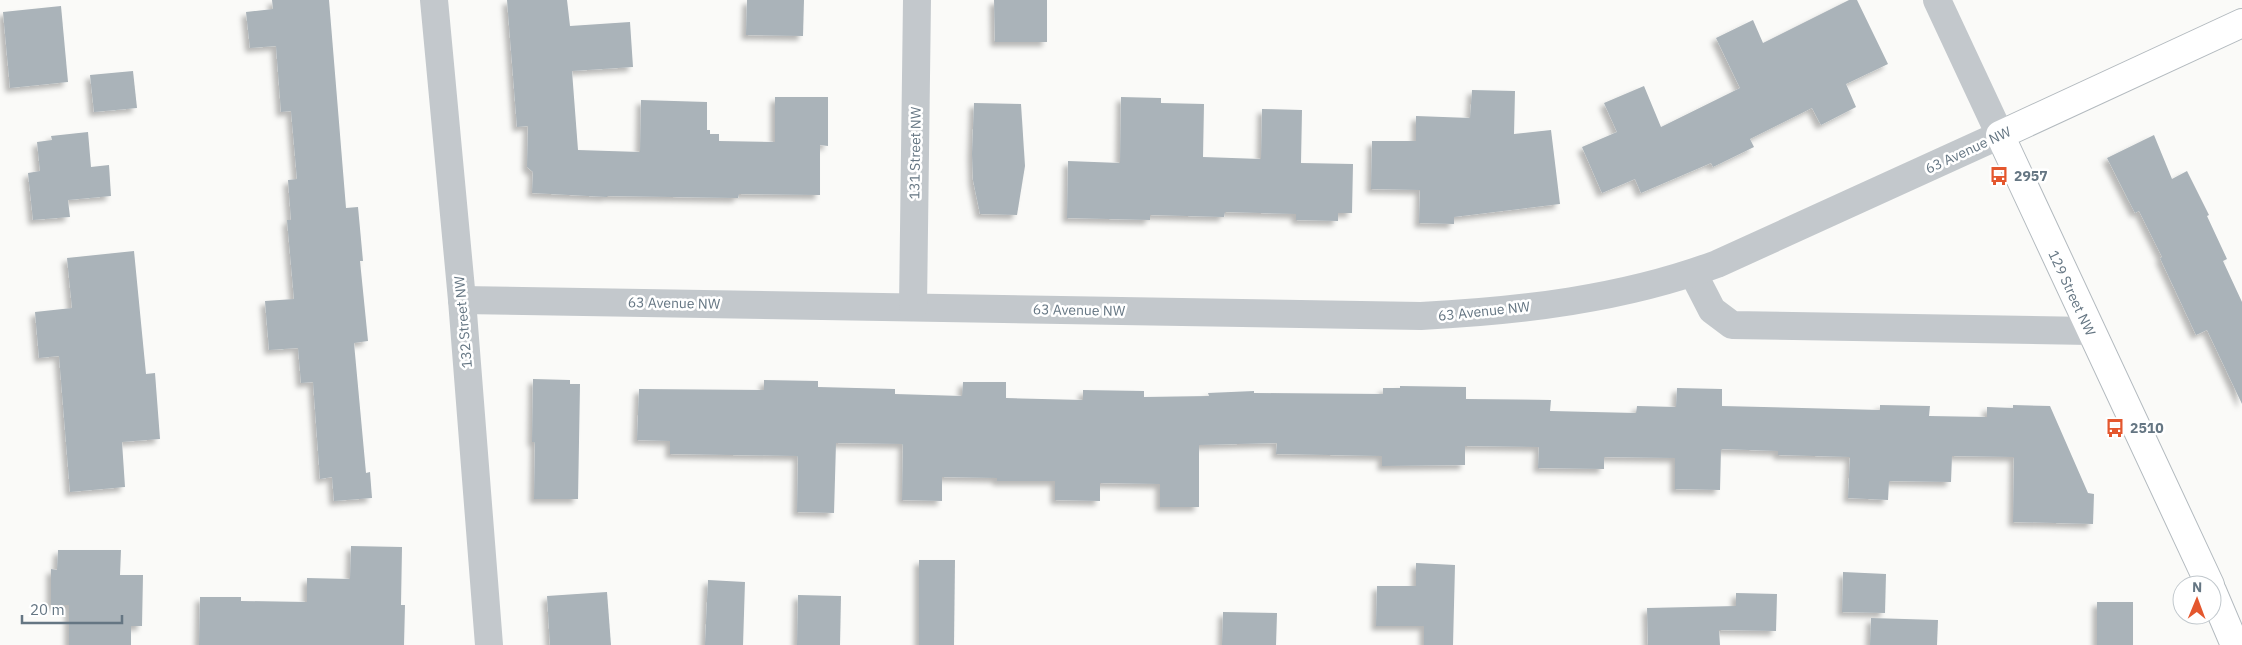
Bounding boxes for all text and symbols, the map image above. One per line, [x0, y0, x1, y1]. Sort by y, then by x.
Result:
street label: 131 Street NW [905, 106, 925, 199]
street label: 63 Avenue NW [1922, 122, 2014, 178]
bus stop icon: 2957 [1988, 165, 2010, 187]
place label: 2957 [2014, 167, 2048, 185]
street label: 129 Street NW [2044, 247, 2100, 339]
street label: 132 Street NW [450, 275, 476, 369]
street label: 63 Avenue NW [628, 293, 721, 313]
street label: 63 Avenue NW [1437, 297, 1531, 325]
street label: 63 Avenue NW [1033, 300, 1126, 320]
bus stop icon: 2510 [2104, 417, 2126, 439]
place label: 2510 [2130, 419, 2164, 437]
north arrow [2172, 575, 2222, 625]
text: N [2192, 578, 2202, 596]
scale bar [22, 592, 122, 624]
text: 20 m [30, 600, 65, 619]

